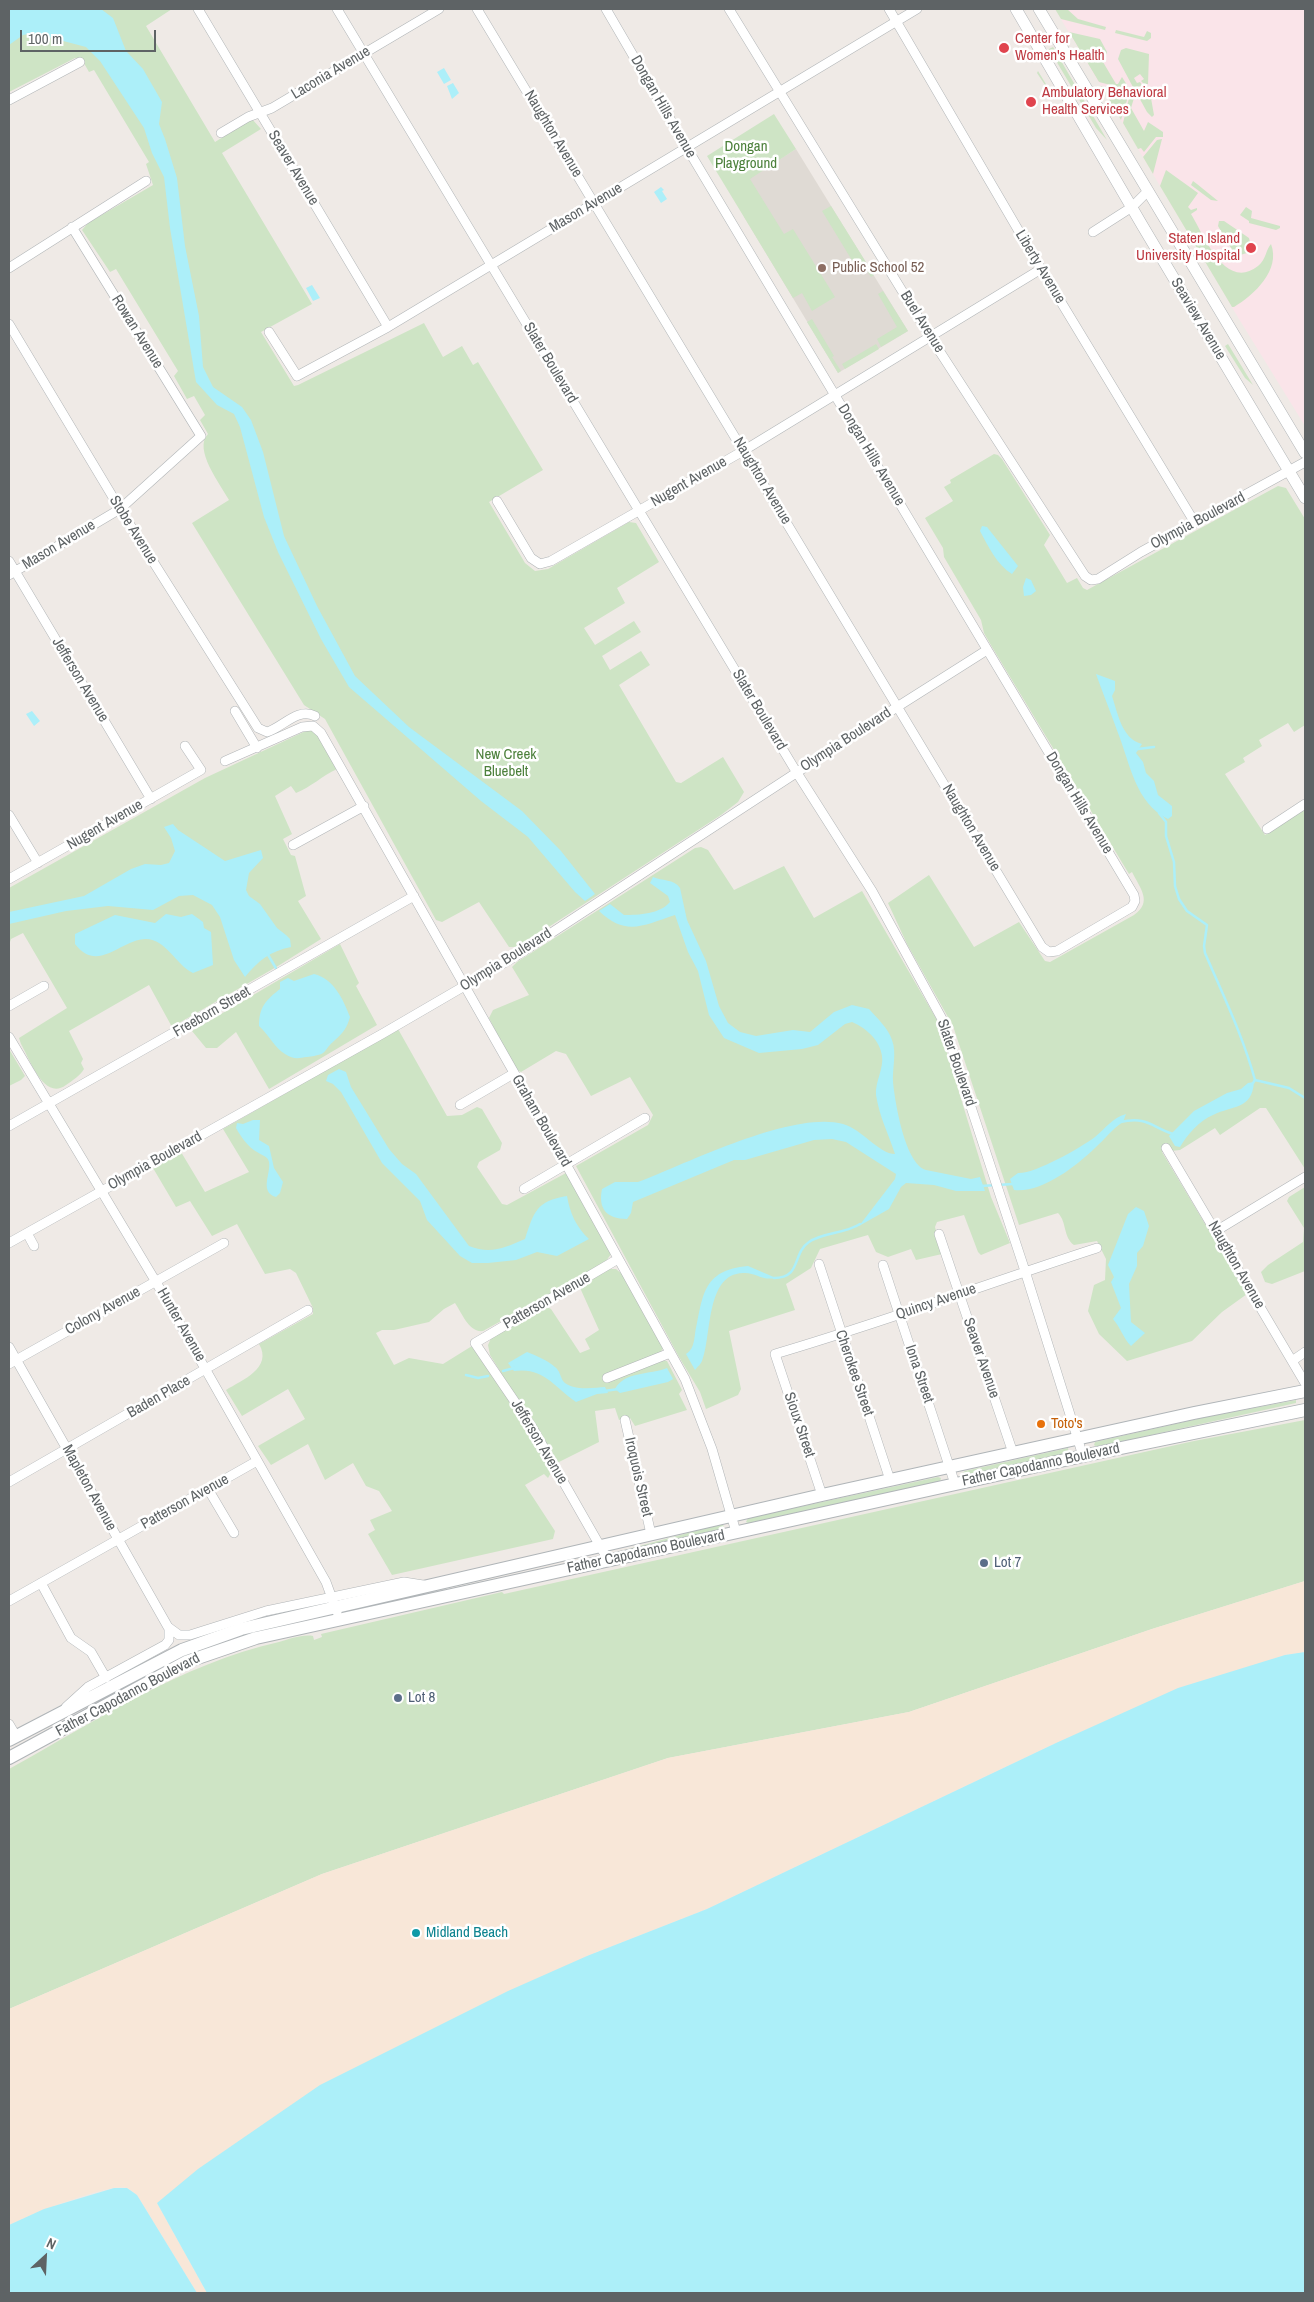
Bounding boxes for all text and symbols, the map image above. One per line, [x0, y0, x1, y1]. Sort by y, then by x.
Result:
scale bar [22, 20, 159, 52]
text: 100 m [28, 28, 62, 49]
place label: Center for Women's Health [1015, 30, 1105, 65]
marker: Center for Women's Health [997, 41, 1011, 55]
street label: Laconia Avenue [288, 42, 374, 104]
street label: Dongan Hills Avenue [626, 53, 700, 161]
place label: Ambulatory Behavioral Health Services [1042, 84, 1166, 119]
street label: Naughton Avenue [520, 87, 586, 181]
marker: Ambulatory Behavioral Health Services [1024, 95, 1038, 109]
street label: Seaver Avenue [264, 127, 322, 209]
park label: Dongan Playground [715, 138, 777, 173]
street label: Mason Avenue [546, 179, 626, 237]
street label: Liberty Avenue [1011, 227, 1069, 307]
place label: Staten Island University Hospital [1136, 230, 1240, 265]
marker: Staten Island University Hospital [1244, 241, 1258, 255]
place label: Public School 52 [832, 259, 924, 277]
marker: Public School 52 [816, 262, 828, 274]
street label: Seaview Avenue [1167, 275, 1229, 363]
street label: Buel Avenue [896, 288, 948, 356]
street label: Rowan Avenue [107, 292, 167, 372]
street label: Slater Boulevard [519, 319, 581, 407]
street label: Dongan Hills Avenue [834, 401, 908, 509]
street label: Naughton Avenue [729, 434, 795, 528]
street label: Nugent Avenue [648, 453, 730, 511]
street label: Olympia Boulevard [1148, 489, 1248, 553]
street label: Stobe Avenue [105, 493, 161, 567]
street label: Mason Avenue [19, 516, 99, 574]
street label: Jefferson Avenue [48, 635, 112, 725]
street label: Slater Boulevard [728, 666, 790, 754]
street label: Olympia Boulevard [797, 704, 895, 776]
park label: New Creek Bluebelt [476, 746, 536, 781]
street label: Dongan Hills Avenue [1042, 749, 1116, 857]
street label: Naughton Avenue [938, 781, 1004, 875]
street label: Nugent Avenue [64, 796, 146, 854]
street label: Olympia Boulevard [457, 925, 555, 995]
street label: Freeborn Street [170, 983, 254, 1041]
street label: Slater Boulevard [933, 1017, 979, 1109]
street label: Graham Boulevard [507, 1072, 575, 1170]
street label: Olympia Boulevard [105, 1128, 205, 1194]
street label: Naughton Avenue [1204, 1218, 1268, 1312]
street label: Patterson Avenue [500, 1269, 594, 1333]
street label: Quincy Avenue [893, 1280, 979, 1324]
street label: Colony Avenue [62, 1283, 144, 1339]
street label: Hunter Avenue [153, 1285, 209, 1365]
street label: Seaver Avenue [959, 1315, 1003, 1401]
street label: Cherokee Street [831, 1328, 877, 1418]
street label: Iona Street [901, 1343, 937, 1405]
street label: Baden Place [124, 1372, 194, 1422]
street label: Sioux Street [779, 1390, 819, 1460]
street label: Jefferson Avenue [507, 1397, 571, 1487]
place label: Toto's [1051, 1415, 1083, 1433]
marker: Toto's [1035, 1418, 1047, 1430]
street label: Iroquois Street [620, 1436, 656, 1518]
street label: Father Capodanno Boulevard [961, 1439, 1121, 1491]
street label: Mapleton Avenue [58, 1442, 120, 1534]
street label: Patterson Avenue [138, 1470, 232, 1534]
street label: Father Capodanno Boulevard [566, 1526, 726, 1578]
place label: Lot 7 [994, 1554, 1021, 1572]
marker: Lot 7 [978, 1557, 990, 1569]
street label: Father Capodanno Boulevard [53, 1649, 203, 1741]
place label: Lot 8 [408, 1689, 435, 1707]
marker: Lot 8 [392, 1692, 404, 1704]
place label: Midland Beach [426, 1924, 508, 1942]
marker: Midland Beach [410, 1927, 422, 1939]
north arrow [20, 2232, 70, 2282]
text: N [44, 2233, 59, 2253]

